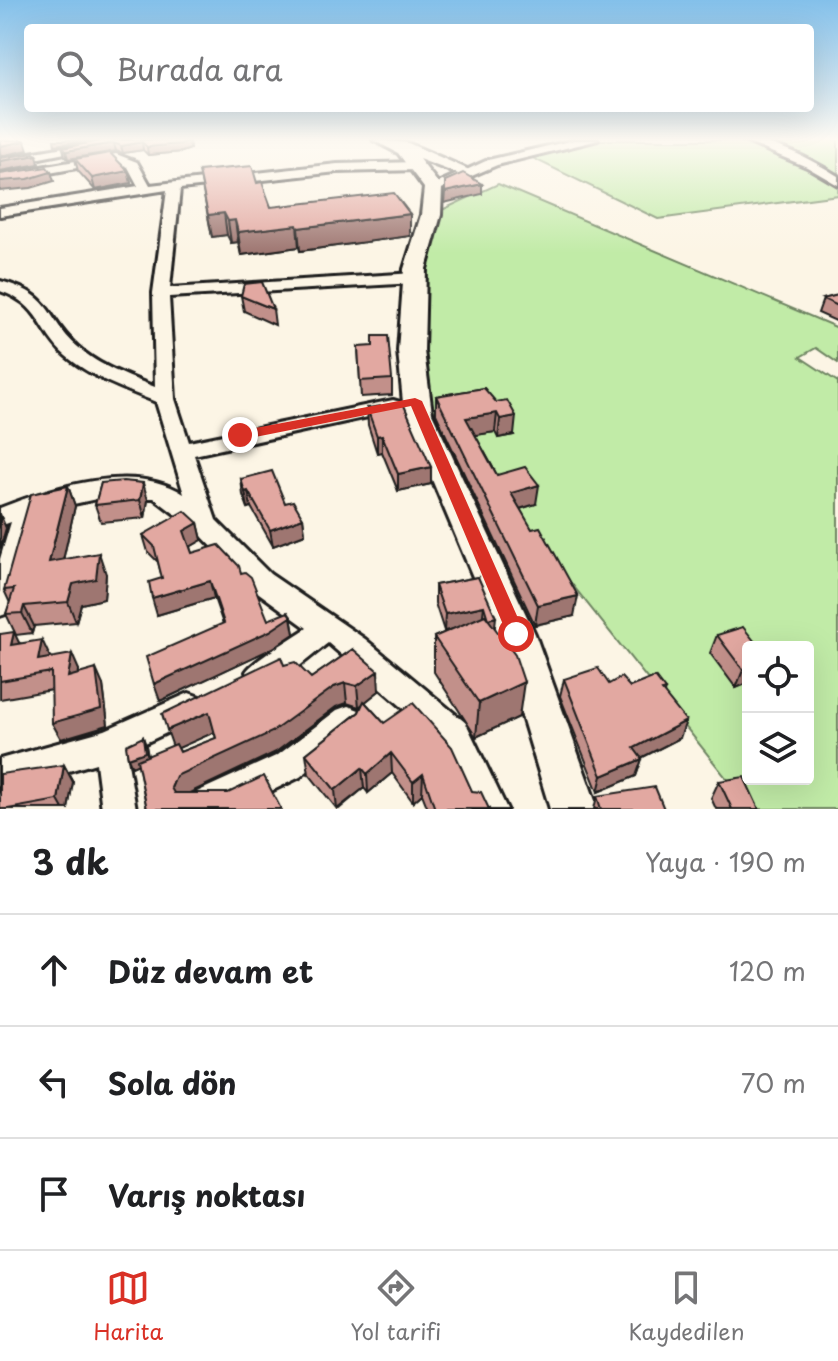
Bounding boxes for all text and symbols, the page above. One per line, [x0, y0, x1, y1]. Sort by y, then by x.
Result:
search box [24, 24, 814, 112]
icon: search [52, 46, 96, 90]
text: Burada ara [116, 46, 282, 91]
route end [222, 417, 258, 453]
route start [498, 616, 534, 652]
map controls [742, 641, 814, 785]
button: locate [742, 641, 814, 713]
button: layers [742, 713, 814, 785]
text: 3 dk [32, 835, 109, 887]
text: Yaya · 190 m [645, 842, 806, 881]
icon: ahead [32, 948, 76, 992]
text: Düz devam et [108, 948, 313, 993]
text: 120 m [729, 951, 806, 990]
icon: left [32, 1060, 76, 1104]
text: Sola dön [108, 1060, 237, 1105]
text: 70 m [741, 1063, 806, 1102]
icon: arrive [32, 1172, 76, 1216]
text: Varış noktası [108, 1172, 305, 1217]
tab: Harita [93, 1266, 163, 1347]
tab: Yol tarifi [350, 1266, 441, 1347]
tab: Kaydedilen [628, 1266, 745, 1347]

